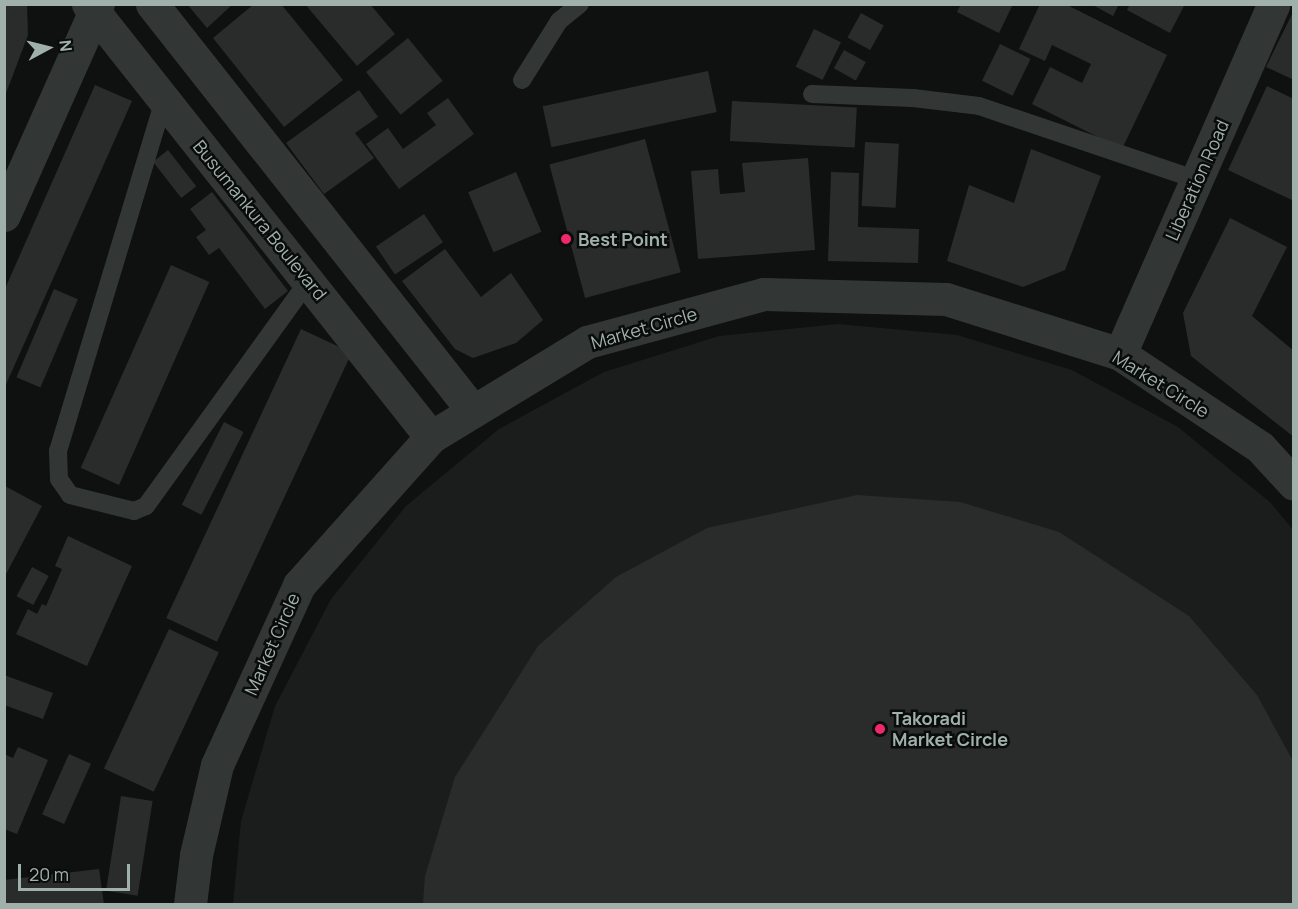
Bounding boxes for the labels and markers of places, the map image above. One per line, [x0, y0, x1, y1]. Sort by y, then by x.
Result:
place label: Best Point [578, 228, 668, 250]
marker: Best Point [559, 232, 573, 246]
place label: Takoradi Market Circle [892, 708, 1008, 750]
marker: Takoradi Market Circle [873, 722, 887, 736]

